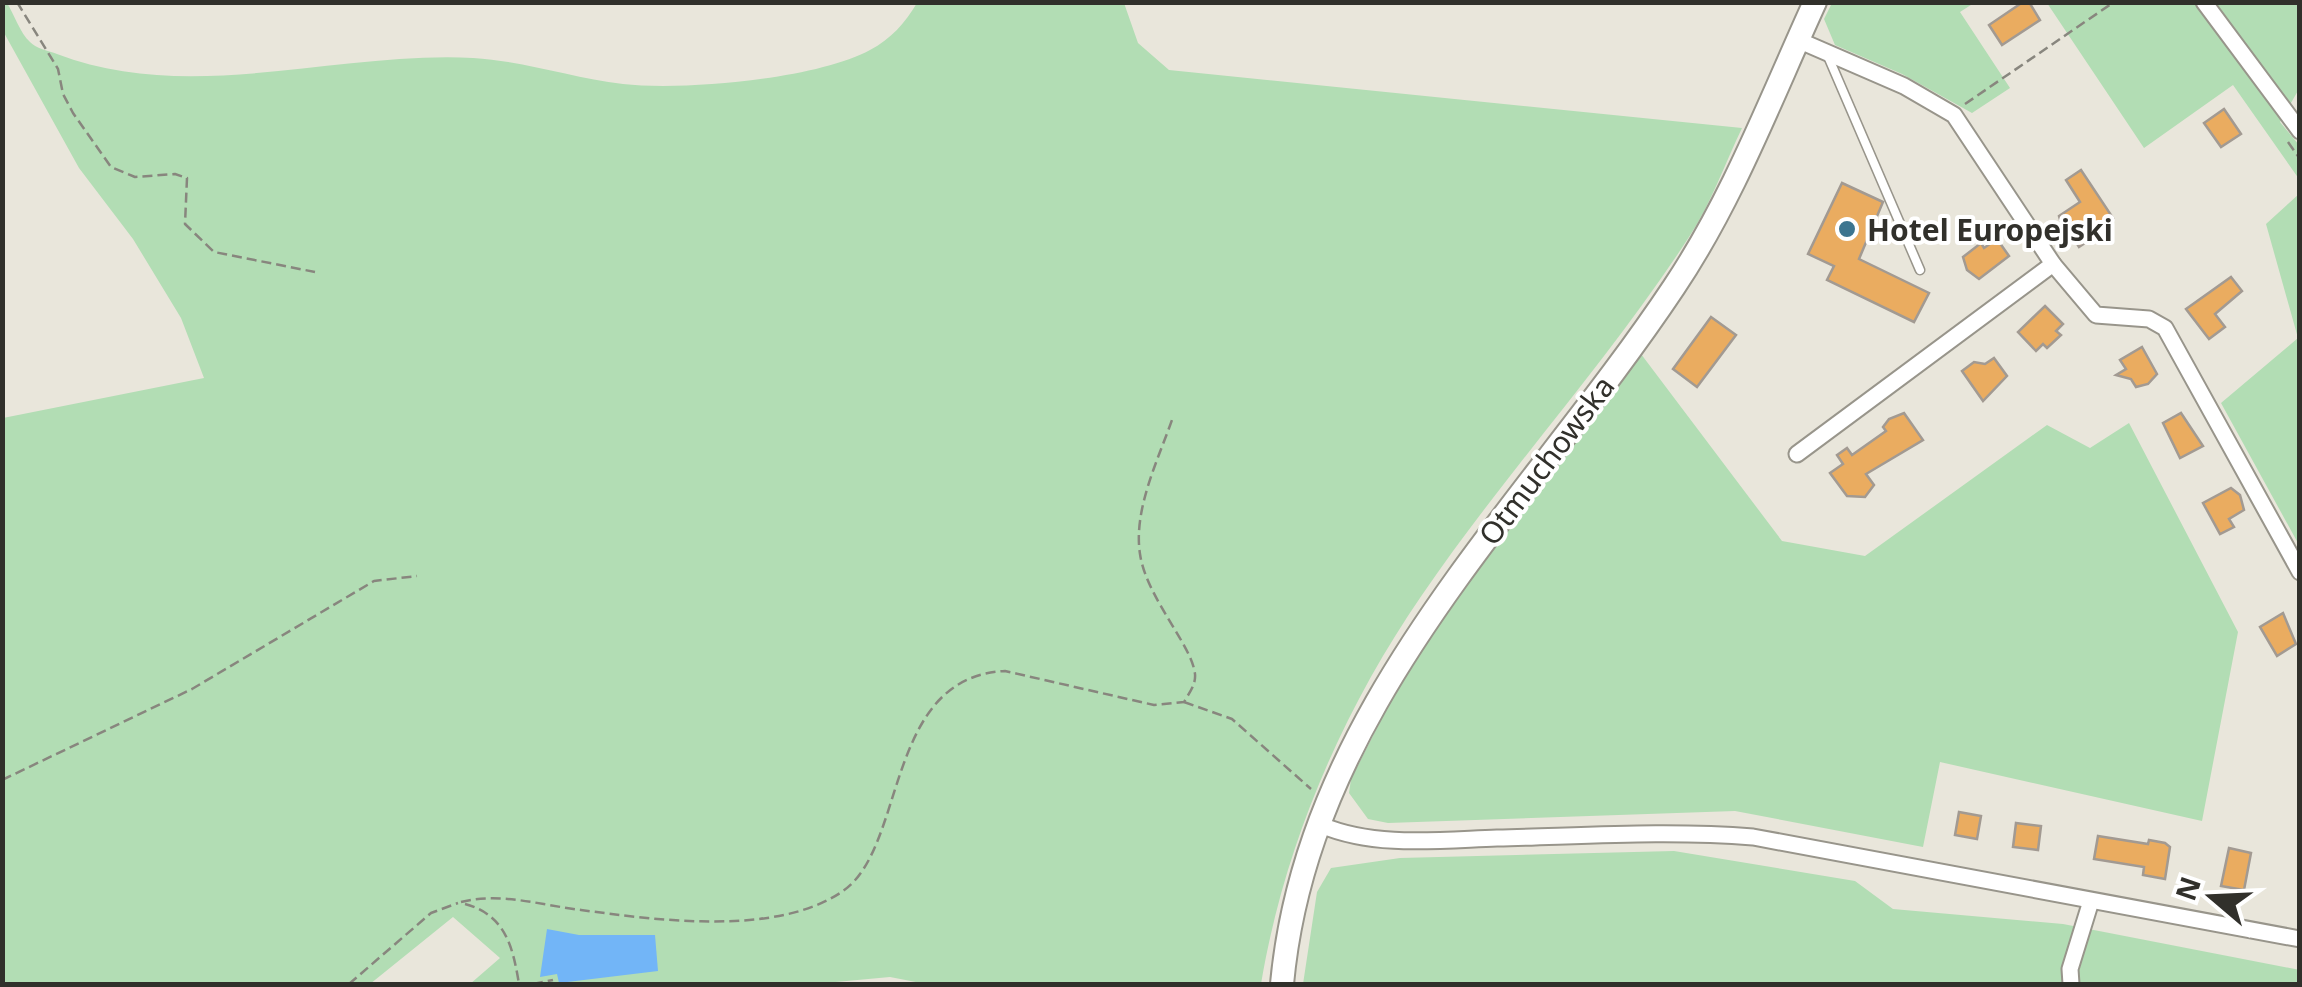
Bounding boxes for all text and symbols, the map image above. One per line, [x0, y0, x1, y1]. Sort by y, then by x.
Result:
place label: Hotel Europejski [1867, 209, 2113, 250]
marker: Hotel Europejski [1836, 218, 1858, 240]
street label: Otmuchowska [1469, 367, 1623, 553]
north arrow [2162, 847, 2262, 947]
text: N [2166, 872, 2209, 905]

